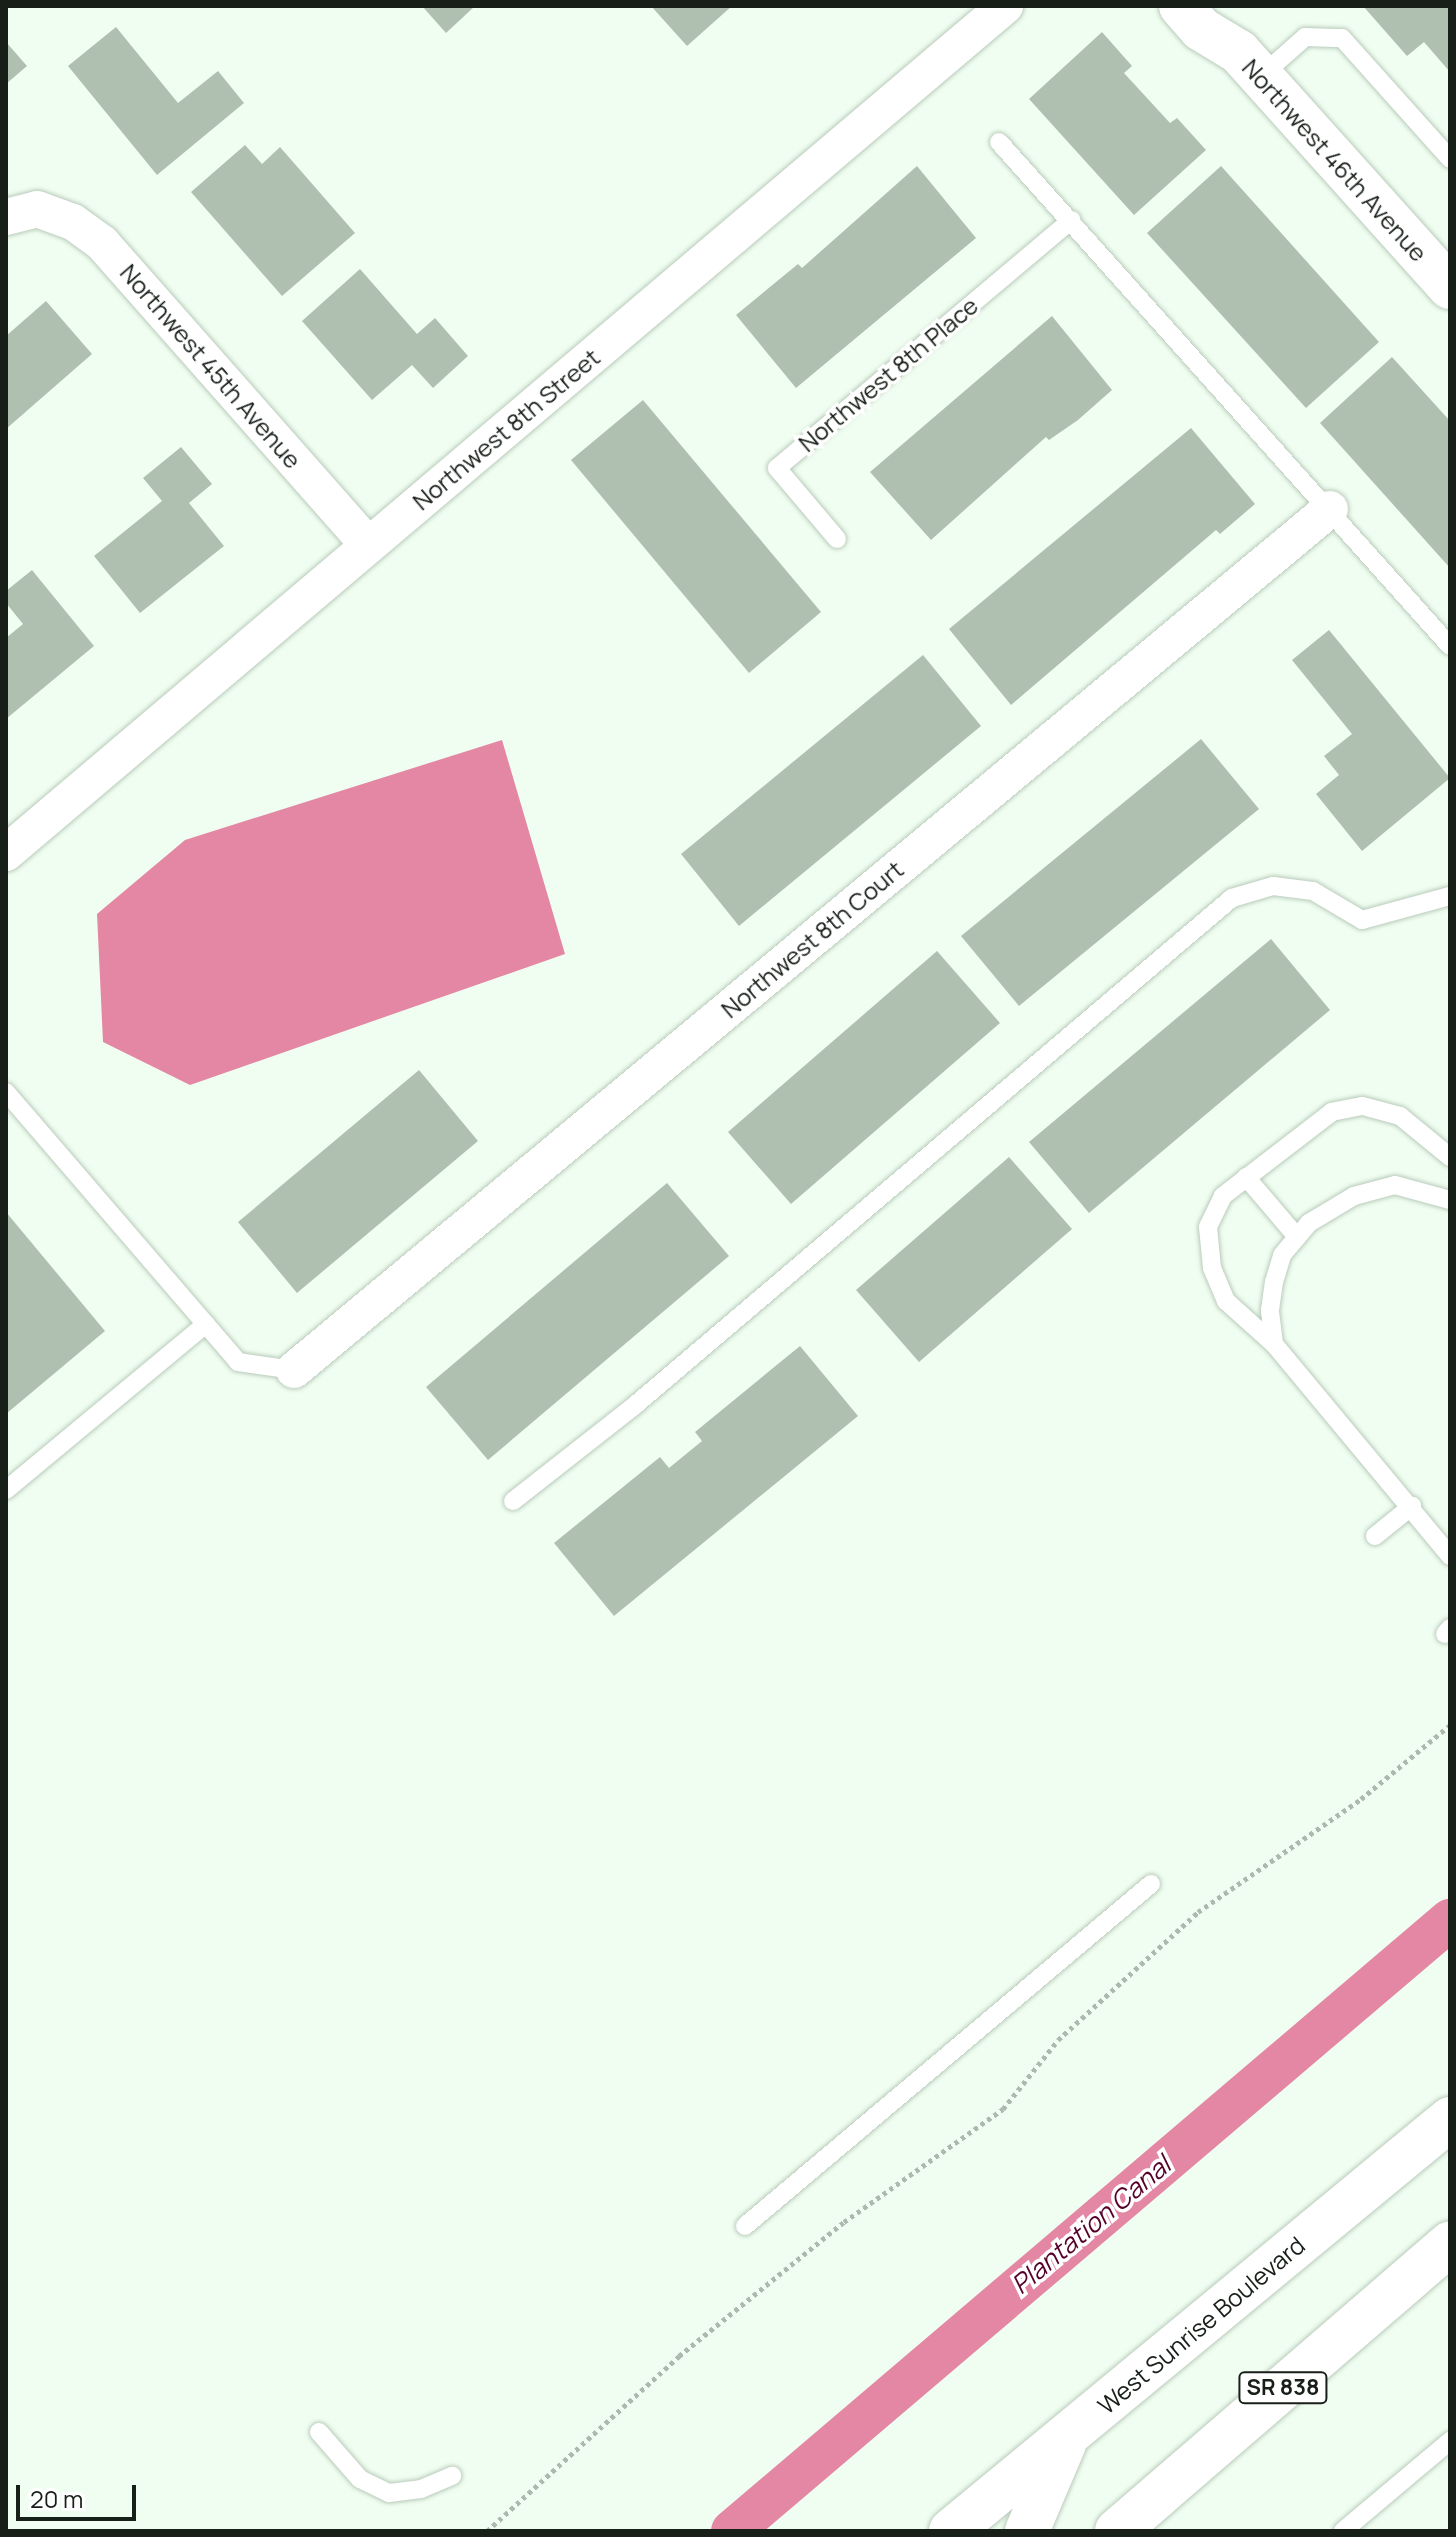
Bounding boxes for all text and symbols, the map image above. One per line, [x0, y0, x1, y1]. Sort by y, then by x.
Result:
street label: Northwest 46th Avenue [1237, 53, 1433, 267]
street label: Northwest 45th Avenue [115, 258, 307, 474]
street label: Northwest 8th Place [793, 291, 983, 457]
street label: Northwest 8th Street [407, 342, 605, 516]
street label: Northwest 8th Court [715, 854, 909, 1024]
water label: Plantation Canal [1005, 2149, 1177, 2301]
street label: West Sunrise Boulevard [1092, 2230, 1310, 2420]
road number: SR 838 [1237, 2370, 1329, 2406]
scale bar [20, 2469, 140, 2519]
text: 20 m [30, 2482, 83, 2515]

